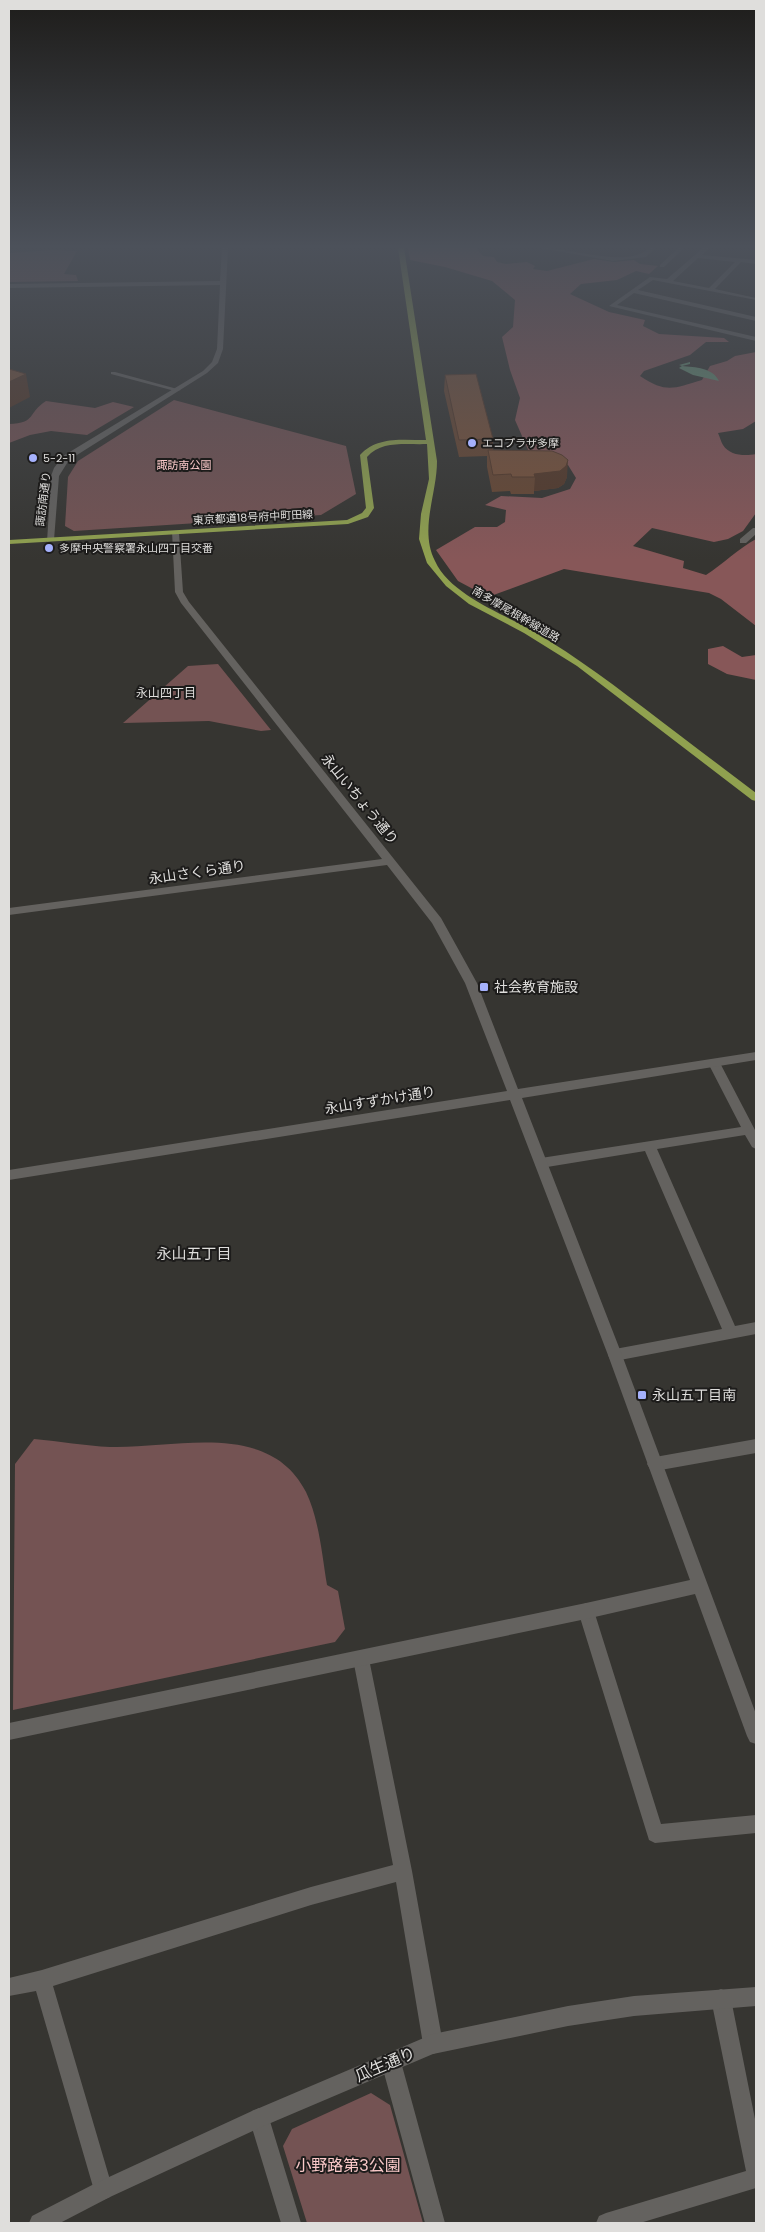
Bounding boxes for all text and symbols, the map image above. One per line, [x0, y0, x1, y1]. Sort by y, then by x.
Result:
place label: エコプラザ多摩 [482, 435, 559, 451]
marker: エコプラザ多摩 [466, 437, 478, 449]
place label: 5-2-11 [43, 450, 75, 466]
marker: 5-2-11 [27, 452, 39, 464]
park label: 諏訪南公園 [157, 457, 212, 473]
street label: 諏訪南通り [32, 471, 54, 527]
street label: 東京都道18号府中町田線 [192, 506, 314, 528]
place label: 多摩中央警察署永山四丁目交番 [59, 540, 213, 556]
marker: 多摩中央警察署永山四丁目交番 [43, 542, 55, 554]
street label: 南多摩尾根幹線道路 [469, 582, 563, 646]
district label: 永山四丁目 [136, 684, 196, 701]
street label: 永山いちょう通り [317, 749, 403, 849]
street label: 永山さくら通り [147, 855, 247, 889]
place label: 社会教育施設 [494, 977, 578, 997]
marker: 社会教育施設 [478, 981, 490, 993]
street label: 永山すずかけ通り [323, 1081, 437, 1119]
district label: 永山五丁目 [156, 1243, 232, 1264]
place label: 永山五丁目南 [652, 1385, 736, 1405]
marker: 永山五丁目南 [636, 1389, 648, 1401]
street label: 瓜生通り [351, 2041, 419, 2088]
park label: 小野路第3公園 [295, 2154, 401, 2177]

